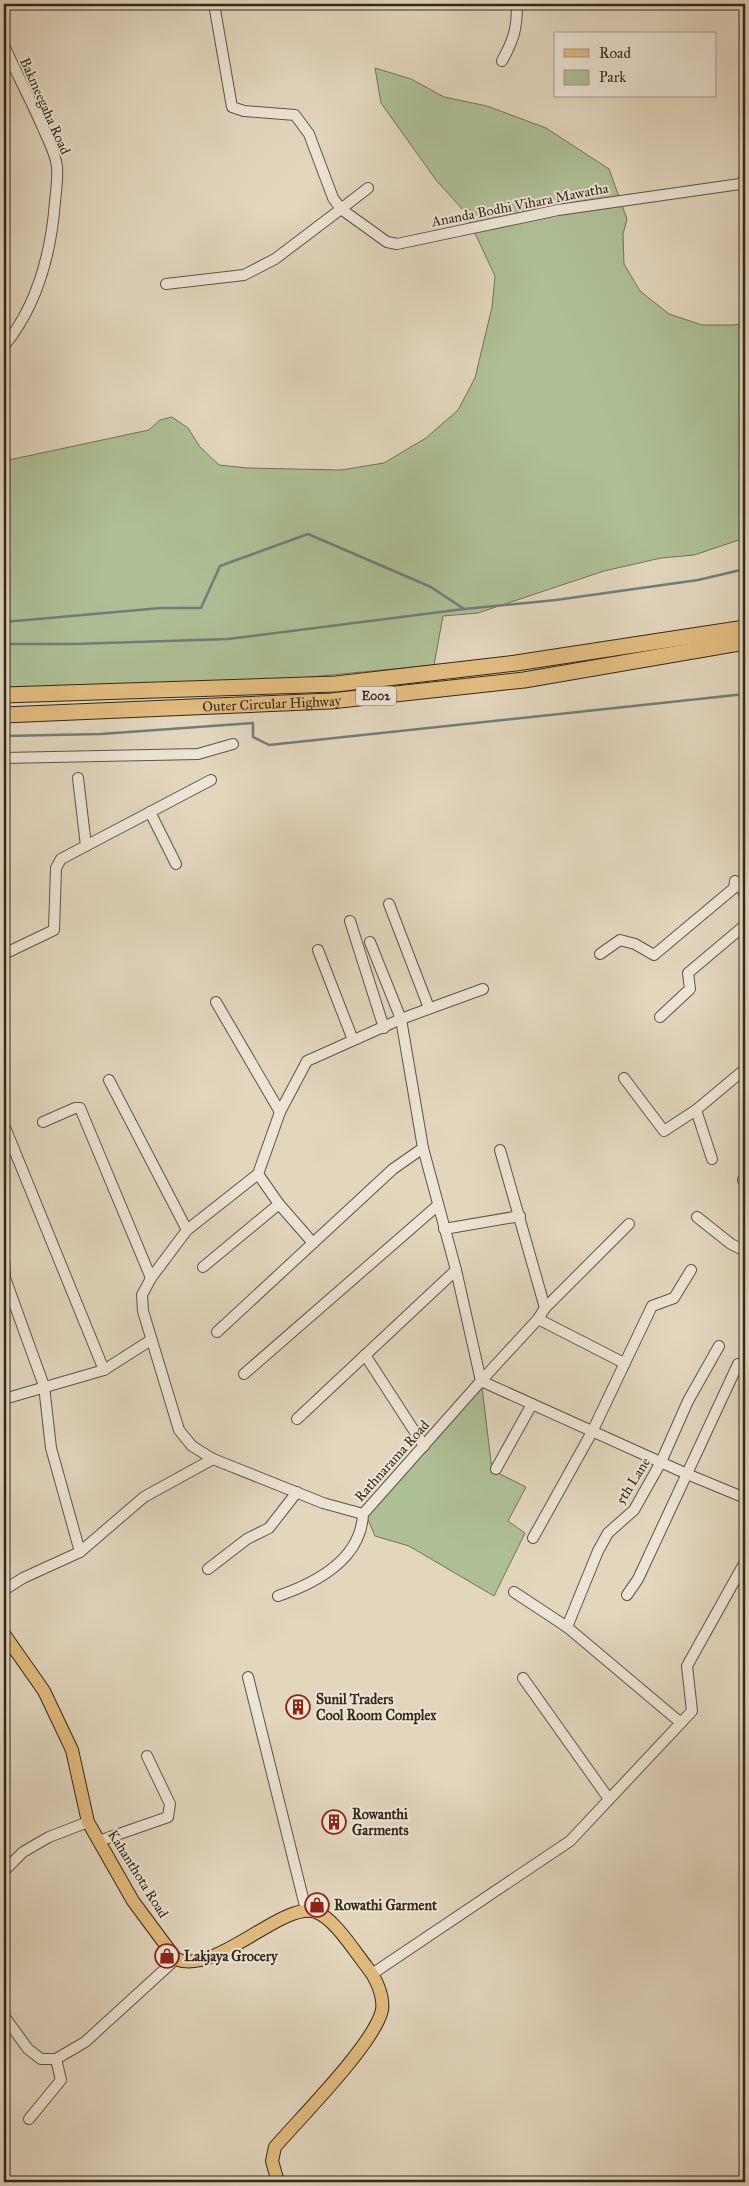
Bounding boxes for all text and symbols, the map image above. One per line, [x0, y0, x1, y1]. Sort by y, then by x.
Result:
legend [554, 32, 716, 98]
text: Road [599, 44, 631, 62]
street label: Bakmeegaha Road [16, 55, 74, 157]
text: Park [599, 68, 626, 86]
street label: Ananda Bodhi Vihara Mawatha [429, 179, 610, 231]
road number: E002 [356, 686, 396, 706]
street label: Outer Circular Highway [202, 691, 342, 715]
street label: Rathnarama Road [351, 1417, 433, 1505]
street label: 5th Lane [612, 1454, 654, 1508]
place label: Sunil Traders Cool Room Complex [316, 1691, 437, 1725]
building icon: Sunil Traders Cool Room Complex [285, 1694, 311, 1720]
place label: Rowanthi Garments [352, 1806, 409, 1839]
building icon: Rowanthi Garments [321, 1809, 347, 1835]
street label: Kahanthota Road [104, 1827, 172, 1921]
shop icon: Rowathi Garment [304, 1892, 330, 1918]
place label: Rowathi Garment [334, 1897, 437, 1914]
shop icon: Lakjaya Grocery [154, 1943, 180, 1969]
place label: Lakjaya Grocery [184, 1948, 279, 1966]

